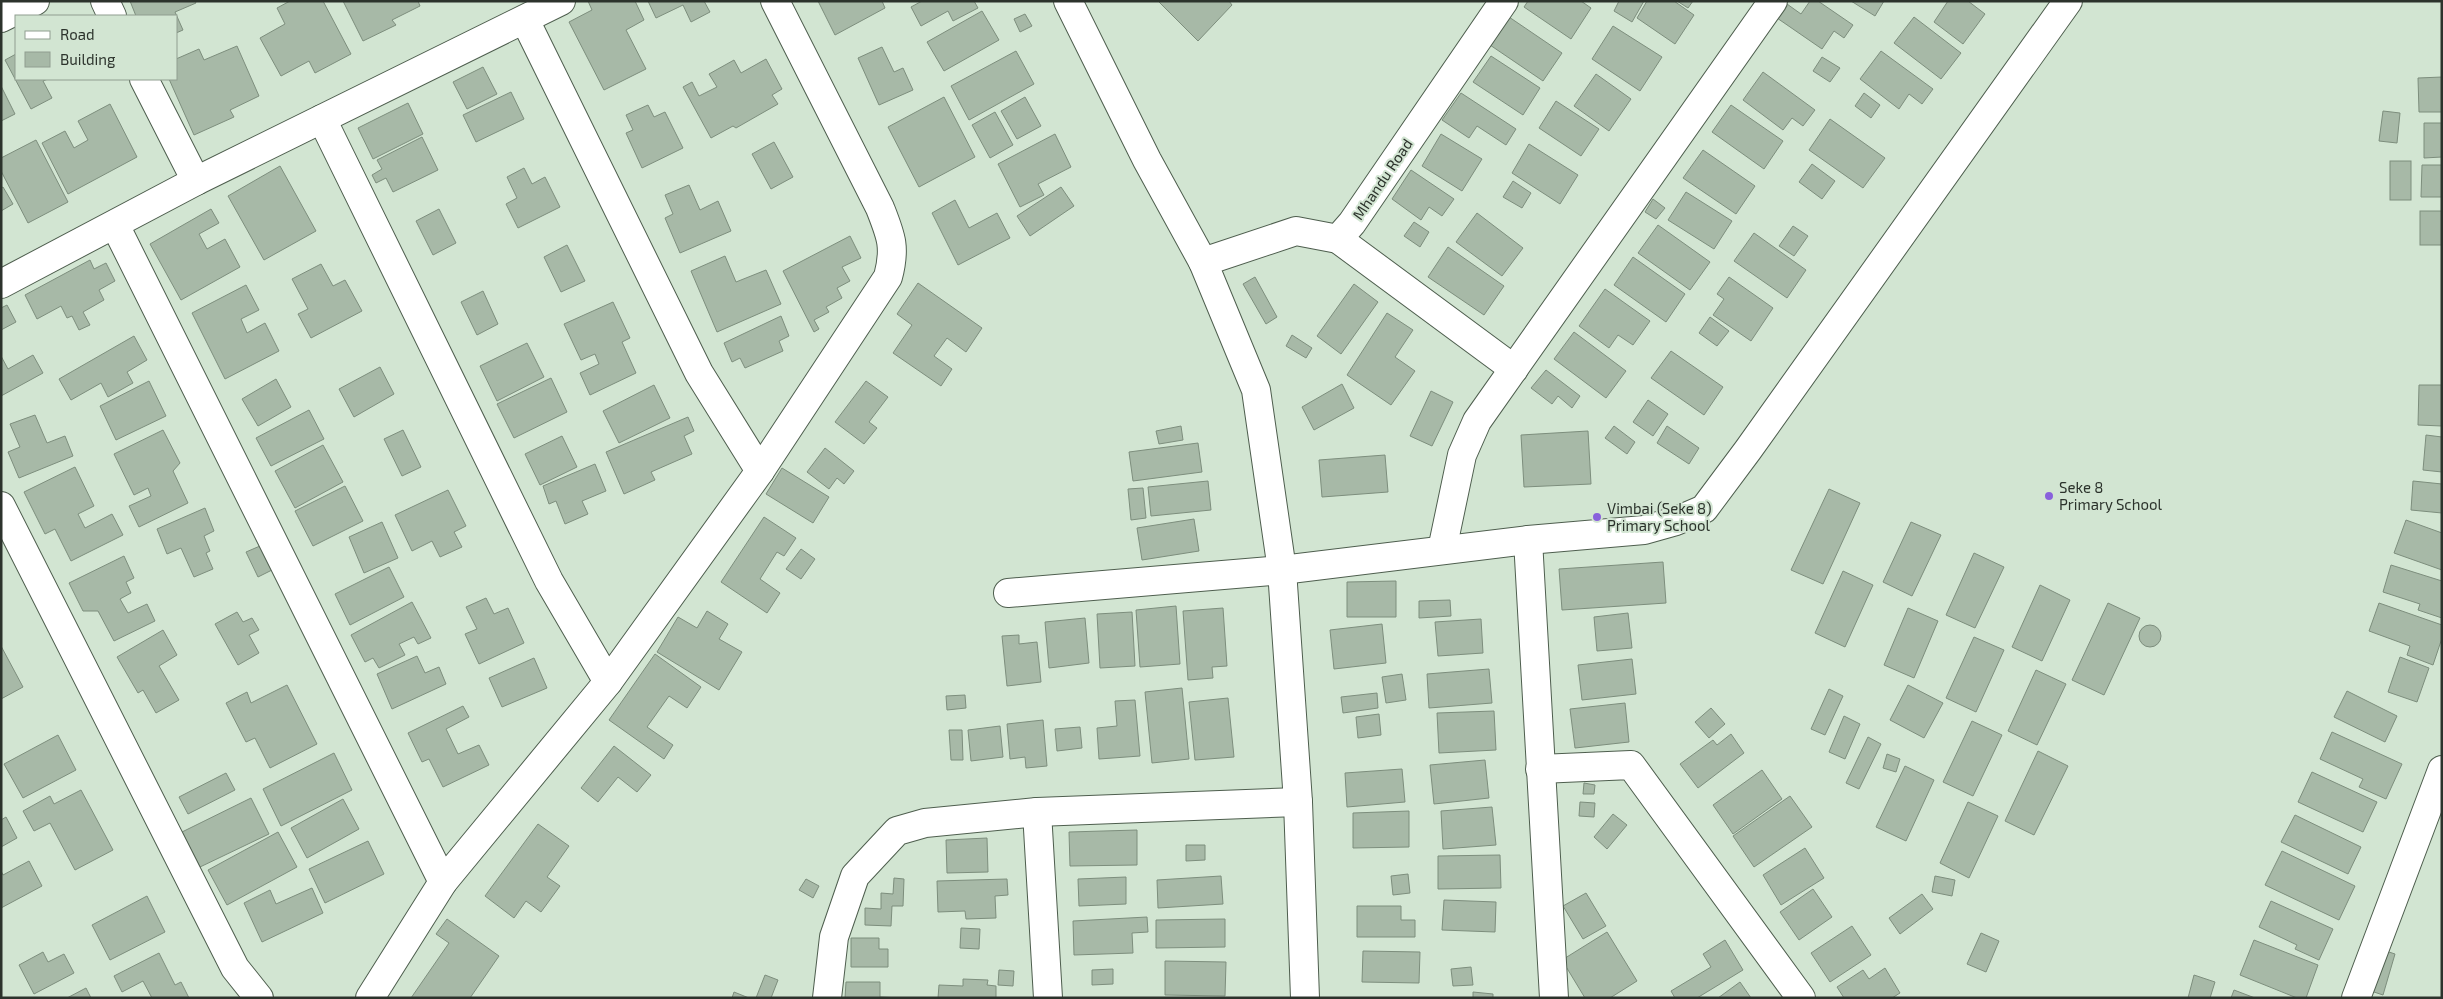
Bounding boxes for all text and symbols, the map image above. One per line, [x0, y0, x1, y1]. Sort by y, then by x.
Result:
legend [15, 15, 178, 80]
text: Road [60, 25, 95, 43]
text: Building [60, 50, 116, 68]
street label: Mhandu Road [1348, 135, 1416, 223]
place label: Seke 8 Primary School [2059, 478, 2162, 513]
marker: Seke 8 Primary School [2043, 490, 2055, 502]
place label: Vimbai (Seke 8) Primary School [1607, 499, 1712, 534]
marker: Vimbai (Seke 8) Primary School [1591, 511, 1603, 523]

